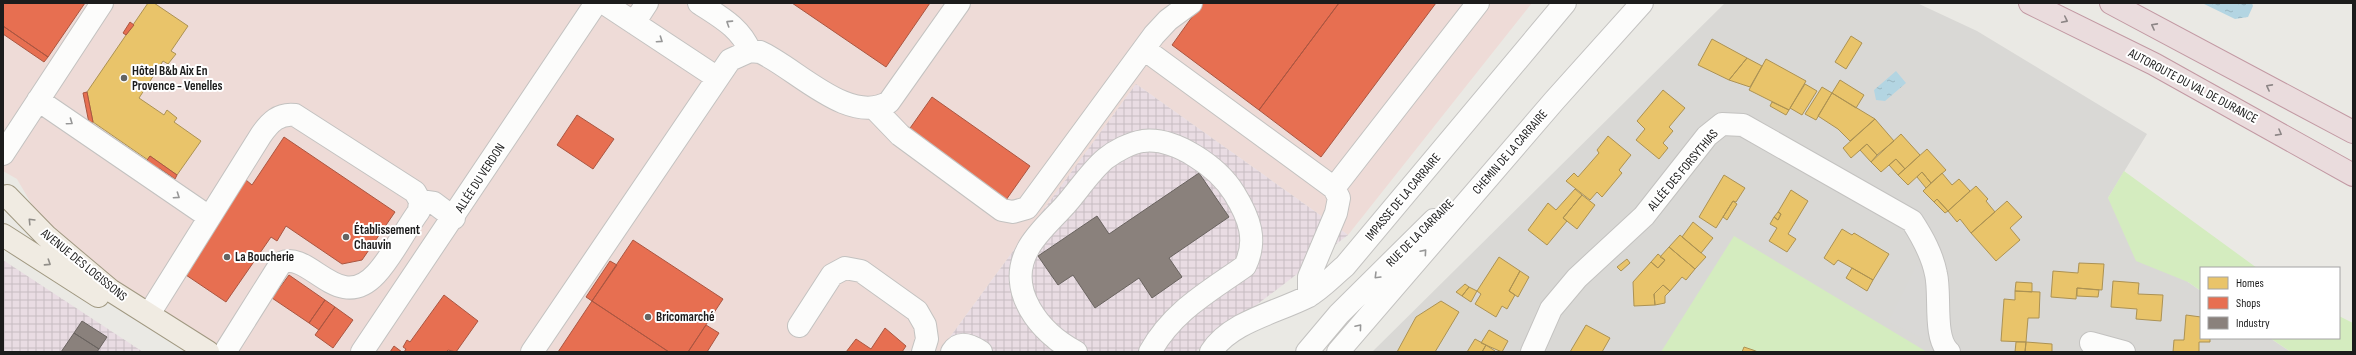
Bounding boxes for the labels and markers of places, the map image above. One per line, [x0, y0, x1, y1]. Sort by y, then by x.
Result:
place label: Hôtel B&b Aix En Provence - Venelles [132, 63, 223, 94]
marker: Hôtel B&b Aix En Provence - Venelles [119, 73, 129, 83]
place label: Établissement Chauvin [354, 222, 421, 253]
marker: Établissement Chauvin [341, 232, 351, 242]
place label: La Boucherie [235, 249, 295, 265]
marker: La Boucherie [222, 252, 232, 262]
place label: Bricomarché [656, 309, 715, 325]
marker: Bricomarché [643, 312, 653, 322]

